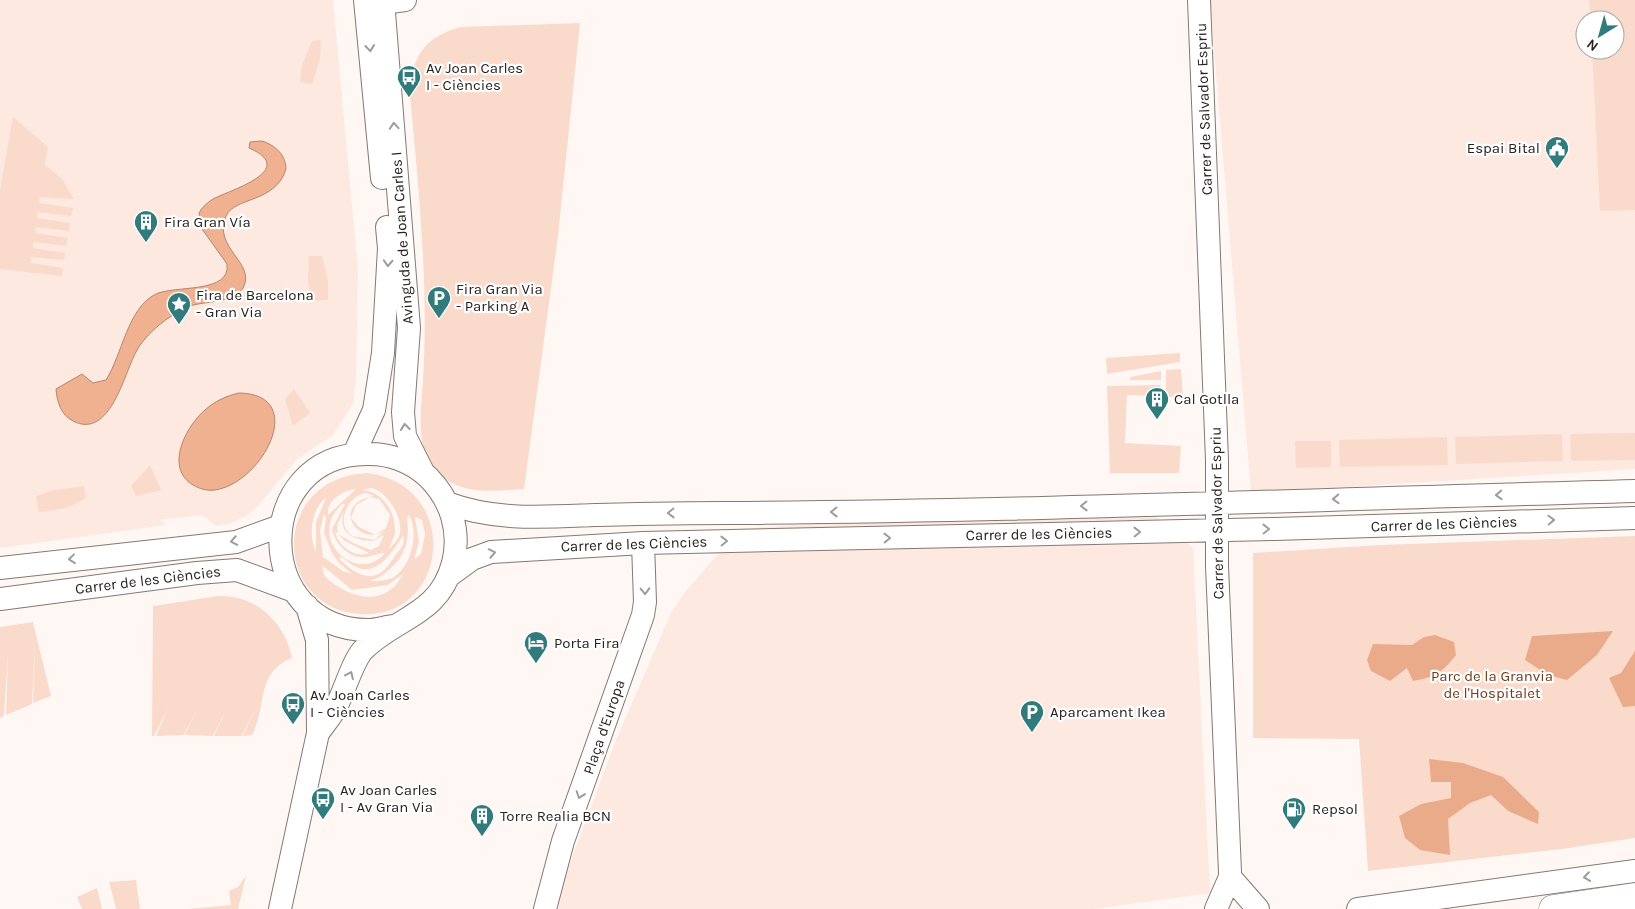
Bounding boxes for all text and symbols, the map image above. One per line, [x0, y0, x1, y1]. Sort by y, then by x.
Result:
north arrow [1575, 10, 1625, 60]
street label: Carrer de Salvador Espriu [1192, 22, 1216, 196]
text: N [1583, 35, 1602, 55]
one-way arrow [364, 45, 375, 53]
place label: Av Joan Carles I - Ciències [426, 59, 523, 94]
bus stop icon: Av Joan Carles I - Ciències [396, 64, 422, 98]
one-way arrow [388, 122, 399, 130]
public building icon: Espai Bital [1544, 135, 1570, 169]
place label: Espai Bital [1467, 139, 1540, 157]
street label: Avinguda de Joan Carles I [387, 151, 417, 325]
building icon: Fira Gran Vía [133, 209, 159, 243]
place label: Fira Gran Vía [164, 213, 251, 231]
one-way arrow [382, 259, 393, 267]
place label: Fira Gran Via - Parking A [456, 280, 543, 315]
parking icon: Fira Gran Via - Parking A [426, 285, 452, 319]
place label: Fira de Barcelona - Gran Via [196, 286, 314, 321]
place icon: Fira de Barcelona - Gran Via [166, 291, 192, 325]
building icon: Cal Gotlla [1144, 386, 1170, 420]
place label: Cal Gotlla [1174, 390, 1239, 408]
one-way arrow [400, 423, 411, 431]
street label: Carrer de Salvador Espriu [1206, 427, 1228, 599]
one-way arrow [1495, 489, 1503, 500]
one-way arrow [1332, 494, 1340, 505]
one-way arrow [1080, 501, 1088, 511]
one-way arrow [830, 507, 838, 517]
one-way arrow [667, 508, 675, 518]
street label: Carrer de les Ciències [1370, 512, 1518, 536]
one-way arrow [1547, 515, 1555, 526]
street label: Carrer de les Ciències [966, 524, 1112, 544]
one-way arrow [1262, 524, 1270, 535]
one-way arrow [1134, 527, 1141, 537]
street label: Carrer de les Ciències [560, 532, 708, 556]
one-way arrow [883, 532, 891, 543]
one-way arrow [229, 535, 238, 546]
one-way arrow [721, 536, 729, 546]
one-way arrow [488, 548, 497, 558]
one-way arrow [68, 553, 76, 564]
street label: Carrer de les Ciències [74, 562, 222, 598]
one-way arrow [640, 588, 650, 596]
hotel icon: Porta Fira [523, 630, 549, 664]
place label: Porta Fira [554, 634, 619, 652]
park label: Parc de la Granvia de l'Hospitalet [1431, 667, 1553, 702]
one-way arrow [344, 671, 355, 680]
street label: Plaça d'Europa [579, 677, 629, 777]
place label: Av. Joan Carles I - Ciències [310, 686, 410, 721]
bus stop icon: Av. Joan Carles I - Ciències [280, 691, 306, 725]
parking icon: Aparcament Ikea [1019, 699, 1045, 733]
place label: Aparcament Ikea [1050, 703, 1166, 721]
place label: Av Joan Carles I - Av Gran Via [340, 781, 437, 816]
bus stop icon: Av Joan Carles I - Av Gran Via [310, 786, 336, 820]
one-way arrow [575, 791, 585, 799]
fuel station icon: Repsol [1281, 796, 1307, 830]
place label: Repsol [1312, 800, 1358, 818]
building icon: Torre Realia BCN [469, 803, 495, 837]
place label: Torre Realia BCN [500, 807, 611, 825]
one-way arrow [1582, 871, 1590, 882]

